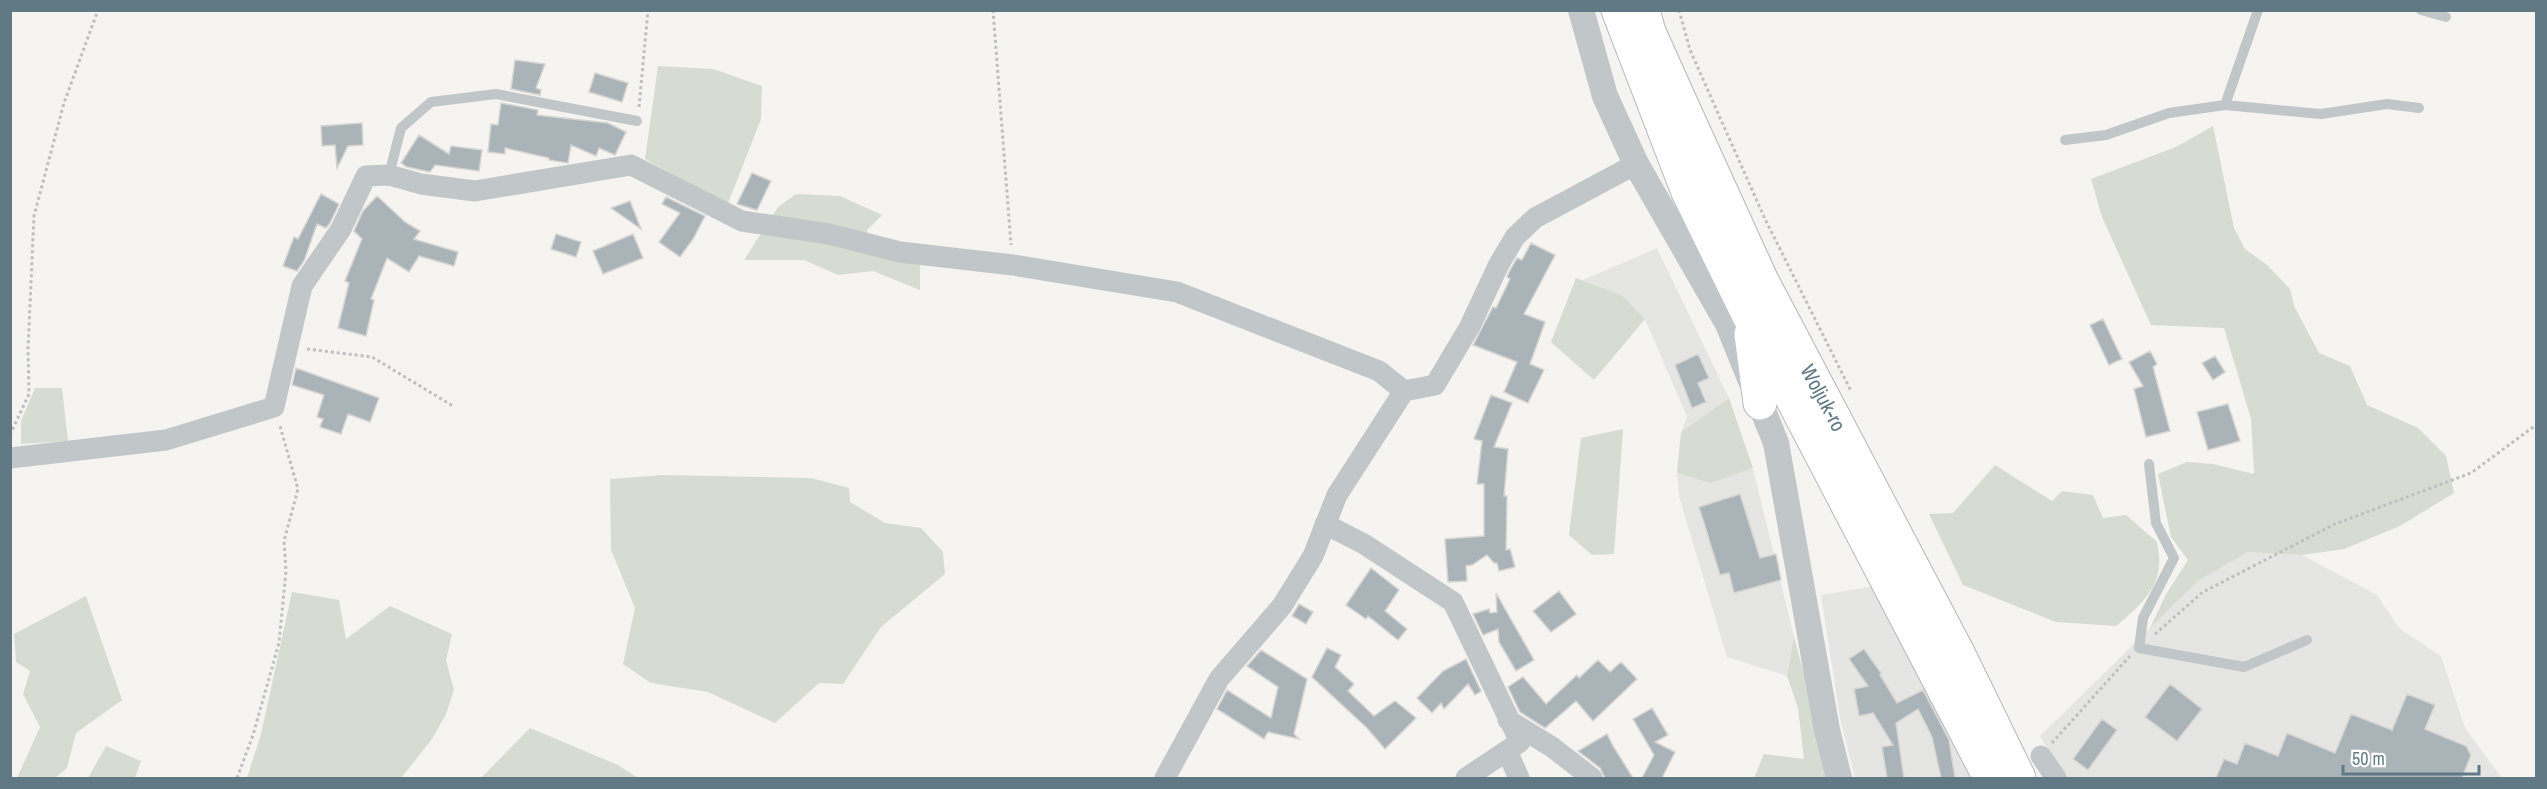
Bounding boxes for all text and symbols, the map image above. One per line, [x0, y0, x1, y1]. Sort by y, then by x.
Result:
street label: Woljuk-ro [1794, 359, 1853, 437]
scale bar [2343, 738, 2480, 776]
text: 50 m [2352, 746, 2385, 771]

